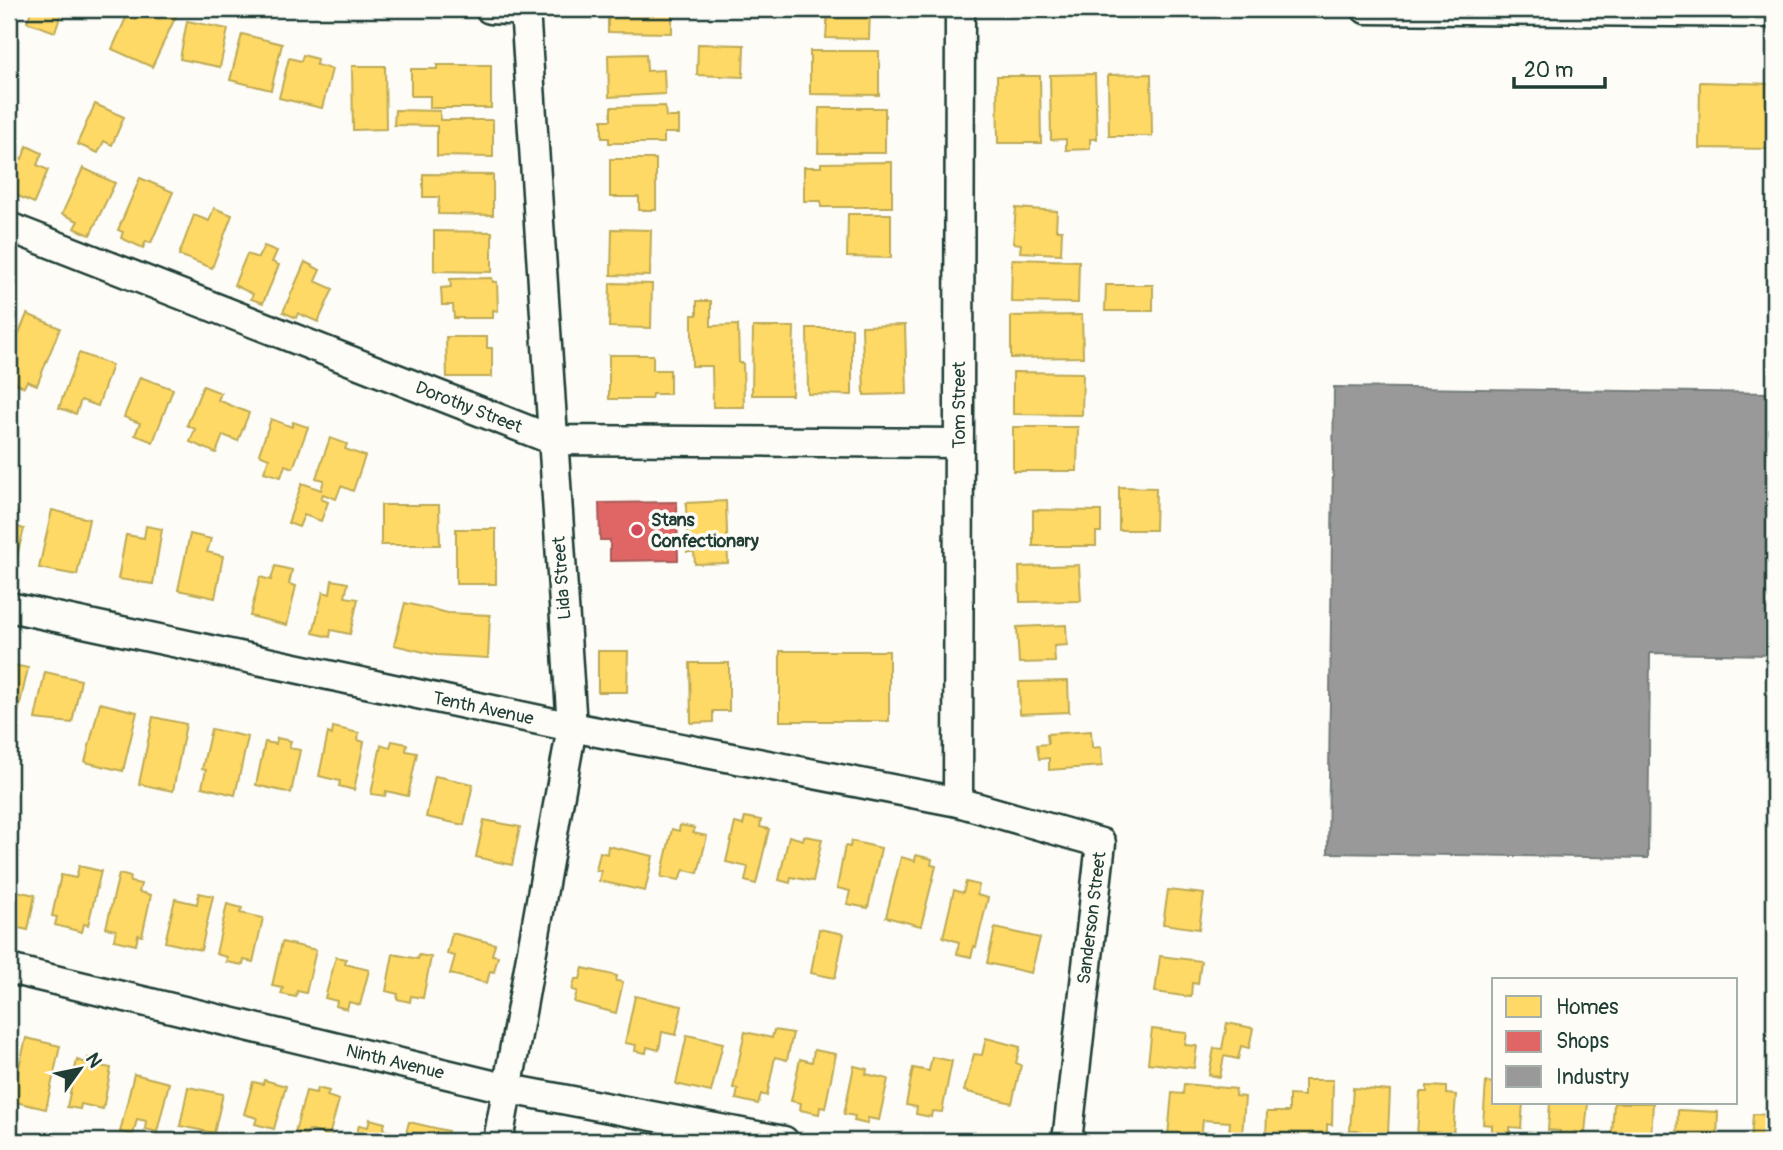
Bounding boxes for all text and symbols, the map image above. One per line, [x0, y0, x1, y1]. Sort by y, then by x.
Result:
scale bar [1514, 46, 1604, 90]
text: 20 m [1524, 57, 1573, 84]
street label: Tom Street [947, 361, 971, 449]
street label: Dorothy Street [412, 376, 526, 439]
place label: Stans Confectionary [651, 509, 759, 553]
marker: Stans Confectionary [629, 522, 645, 538]
street label: Lida Street [548, 535, 576, 620]
street label: Tenth Avenue [431, 686, 536, 730]
street label: Sanderson Street [1072, 850, 1112, 986]
legend [1492, 978, 1738, 1104]
text: Homes [1556, 994, 1619, 1021]
text: Shops [1556, 1028, 1609, 1055]
north arrow [46, 1034, 116, 1104]
street label: Ninth Avenue [344, 1039, 447, 1085]
text: N [80, 1048, 107, 1072]
text: Industry [1556, 1064, 1629, 1091]

